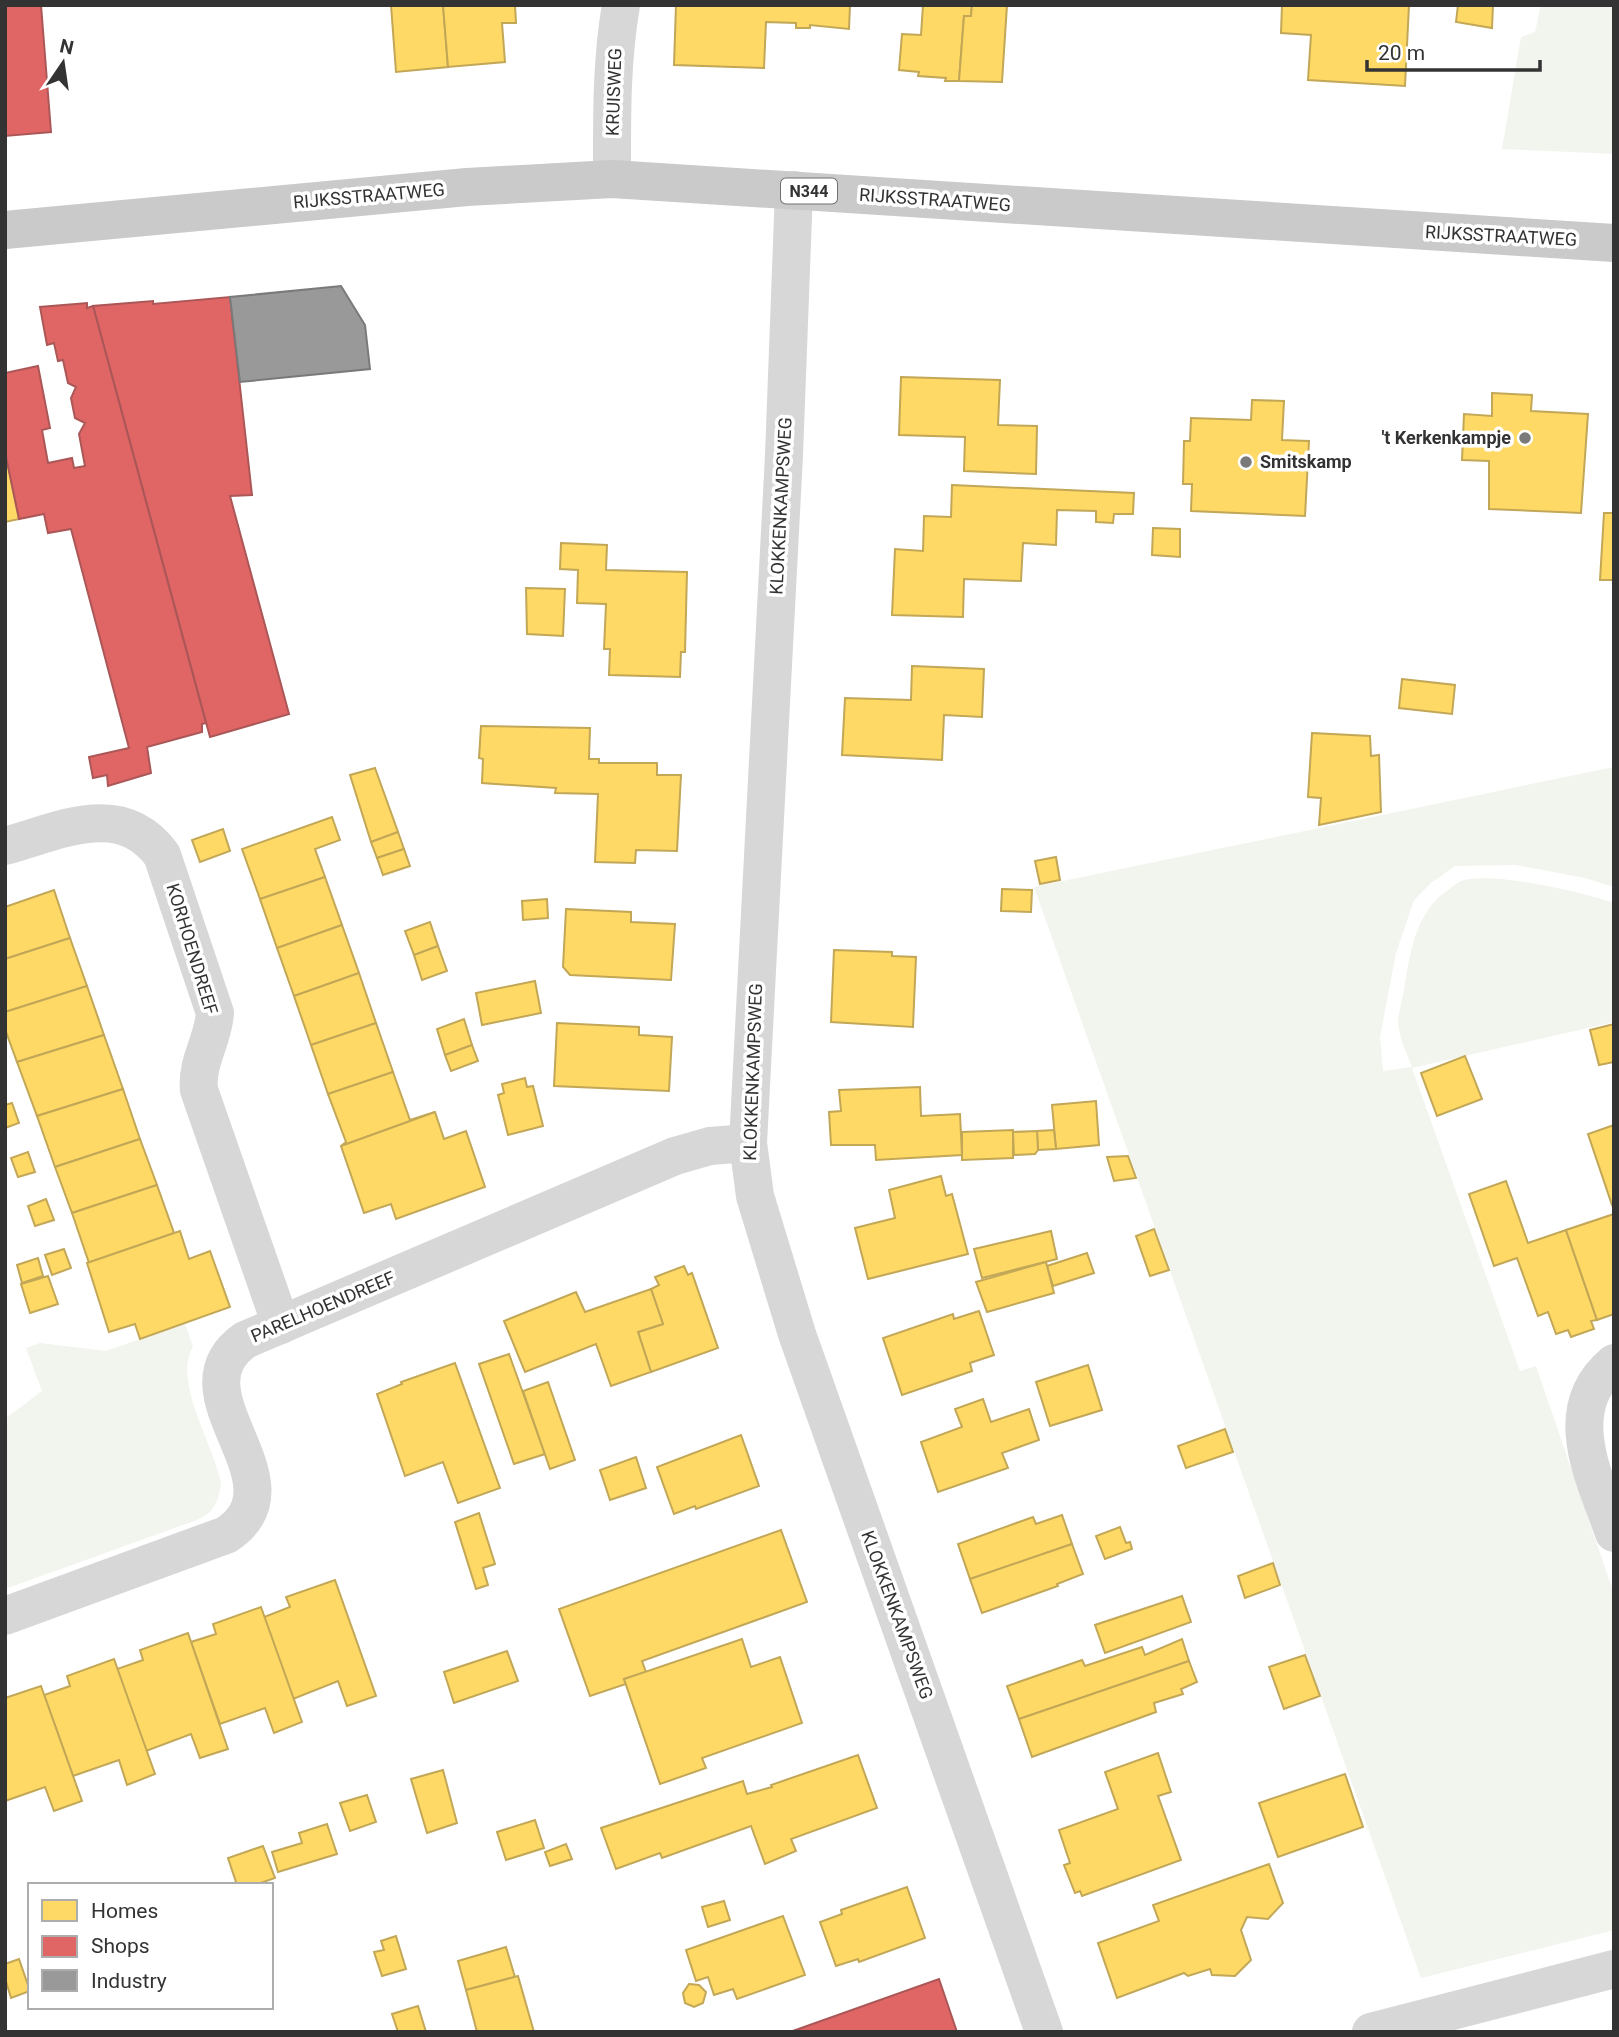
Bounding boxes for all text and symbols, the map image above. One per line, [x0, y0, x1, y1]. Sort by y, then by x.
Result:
north arrow [28, 28, 98, 98]
scale bar [1367, 28, 1540, 72]
text: N [58, 34, 76, 60]
text: 20 m [1378, 41, 1425, 65]
street label: KRUISWEG [601, 48, 626, 136]
street label: RIJKSSTRAATWEG [292, 178, 446, 213]
road number: N344 [781, 178, 837, 204]
street label: RIJKSSTRAATWEG [858, 184, 1012, 215]
street label: RIJKSSTRAATWEG [1425, 221, 1578, 250]
street label: KLOKKENKAMPSWEG [765, 417, 796, 595]
place label: 't Kerkenkampje [1381, 427, 1511, 448]
marker: 't Kerkenkampje [1517, 430, 1533, 446]
place label: Smitskamp [1260, 451, 1352, 472]
marker: Smitskamp [1238, 454, 1254, 470]
street label: KORHOENDREEF [163, 881, 222, 1017]
street label: KLOKKENKAMPSWEG [739, 983, 766, 1161]
street label: PARELHOENDREEF [248, 1267, 398, 1346]
street label: KLOKKENKAMPSWEG [857, 1528, 938, 1702]
legend [28, 1883, 273, 2009]
text: Homes [91, 1899, 158, 1923]
text: Shops [91, 1934, 150, 1958]
text: Industry [91, 1969, 167, 1993]

